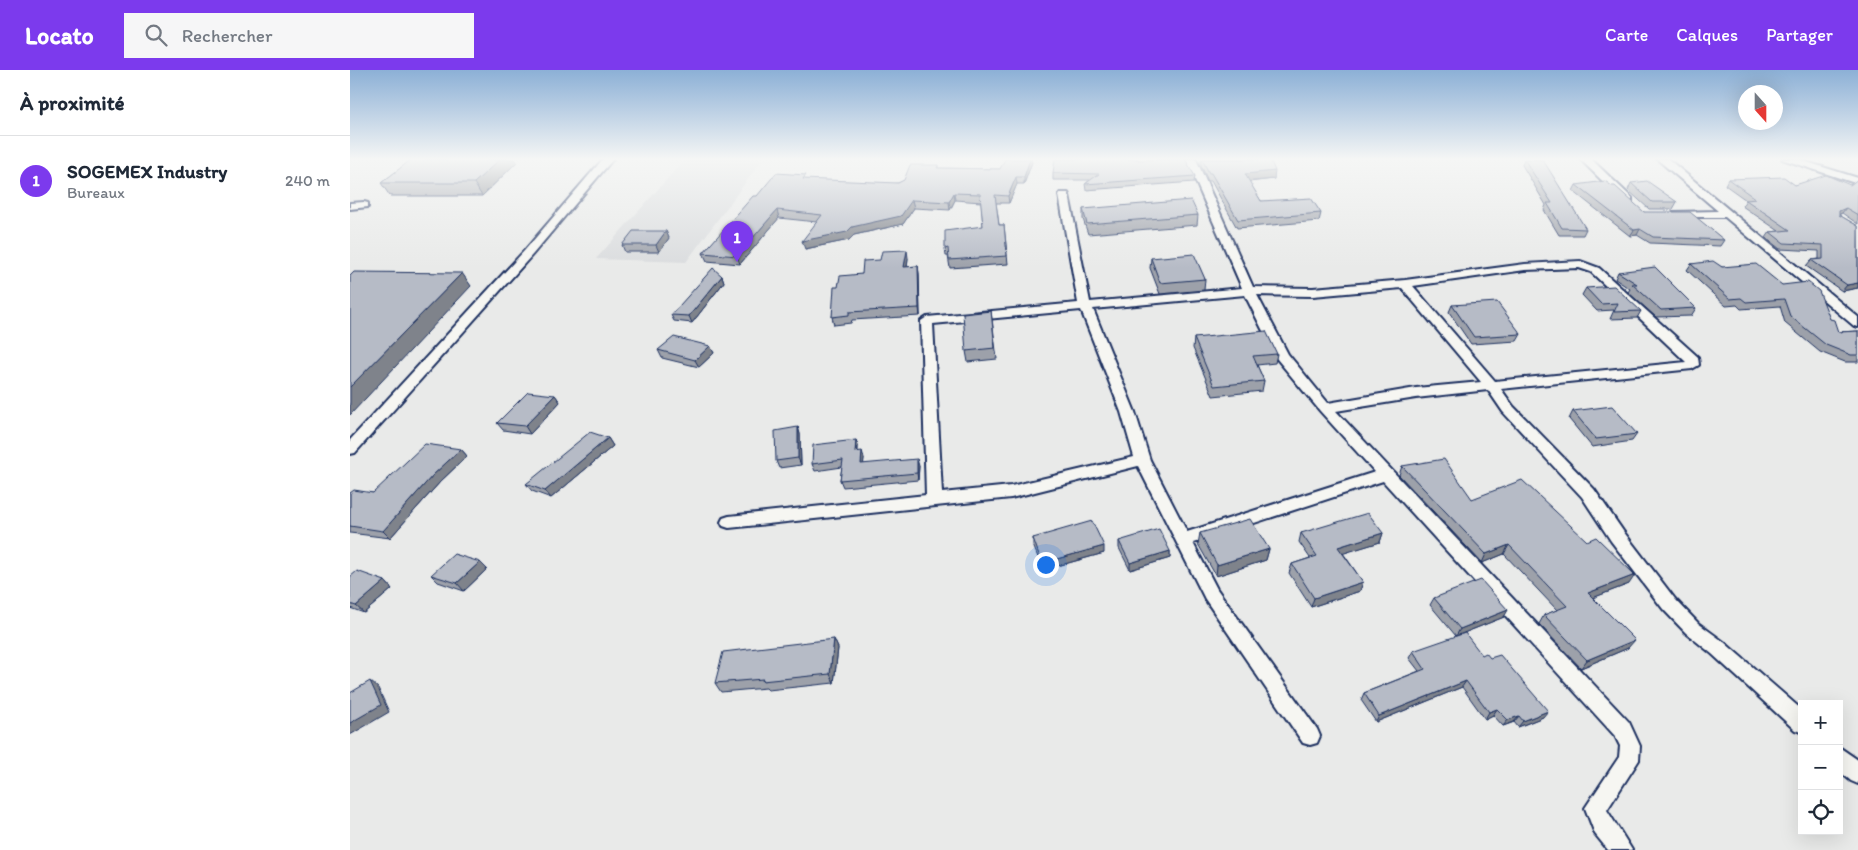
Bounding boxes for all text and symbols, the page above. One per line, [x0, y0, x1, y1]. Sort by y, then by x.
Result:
search box [124, 13, 474, 58]
text: Locato [25, 21, 94, 50]
icon: search [142, 21, 170, 49]
text: Rechercher [182, 24, 273, 47]
text: Carte [1605, 24, 1648, 46]
text: Calques [1676, 24, 1738, 46]
text: Partager [1766, 24, 1833, 46]
north arrow [1738, 85, 1783, 130]
text: À proximité [20, 90, 125, 115]
text: SOGEMEX Industry [67, 160, 227, 183]
text: 1 [32, 171, 40, 190]
text: 240 m [285, 171, 330, 190]
text: Bureaux [67, 183, 125, 202]
pin: 1 [721, 221, 753, 262]
your location [1033, 552, 1059, 578]
map controls [1798, 700, 1843, 835]
button: + [1798, 700, 1843, 745]
button: − [1798, 745, 1843, 790]
button: locate [1798, 790, 1843, 835]

